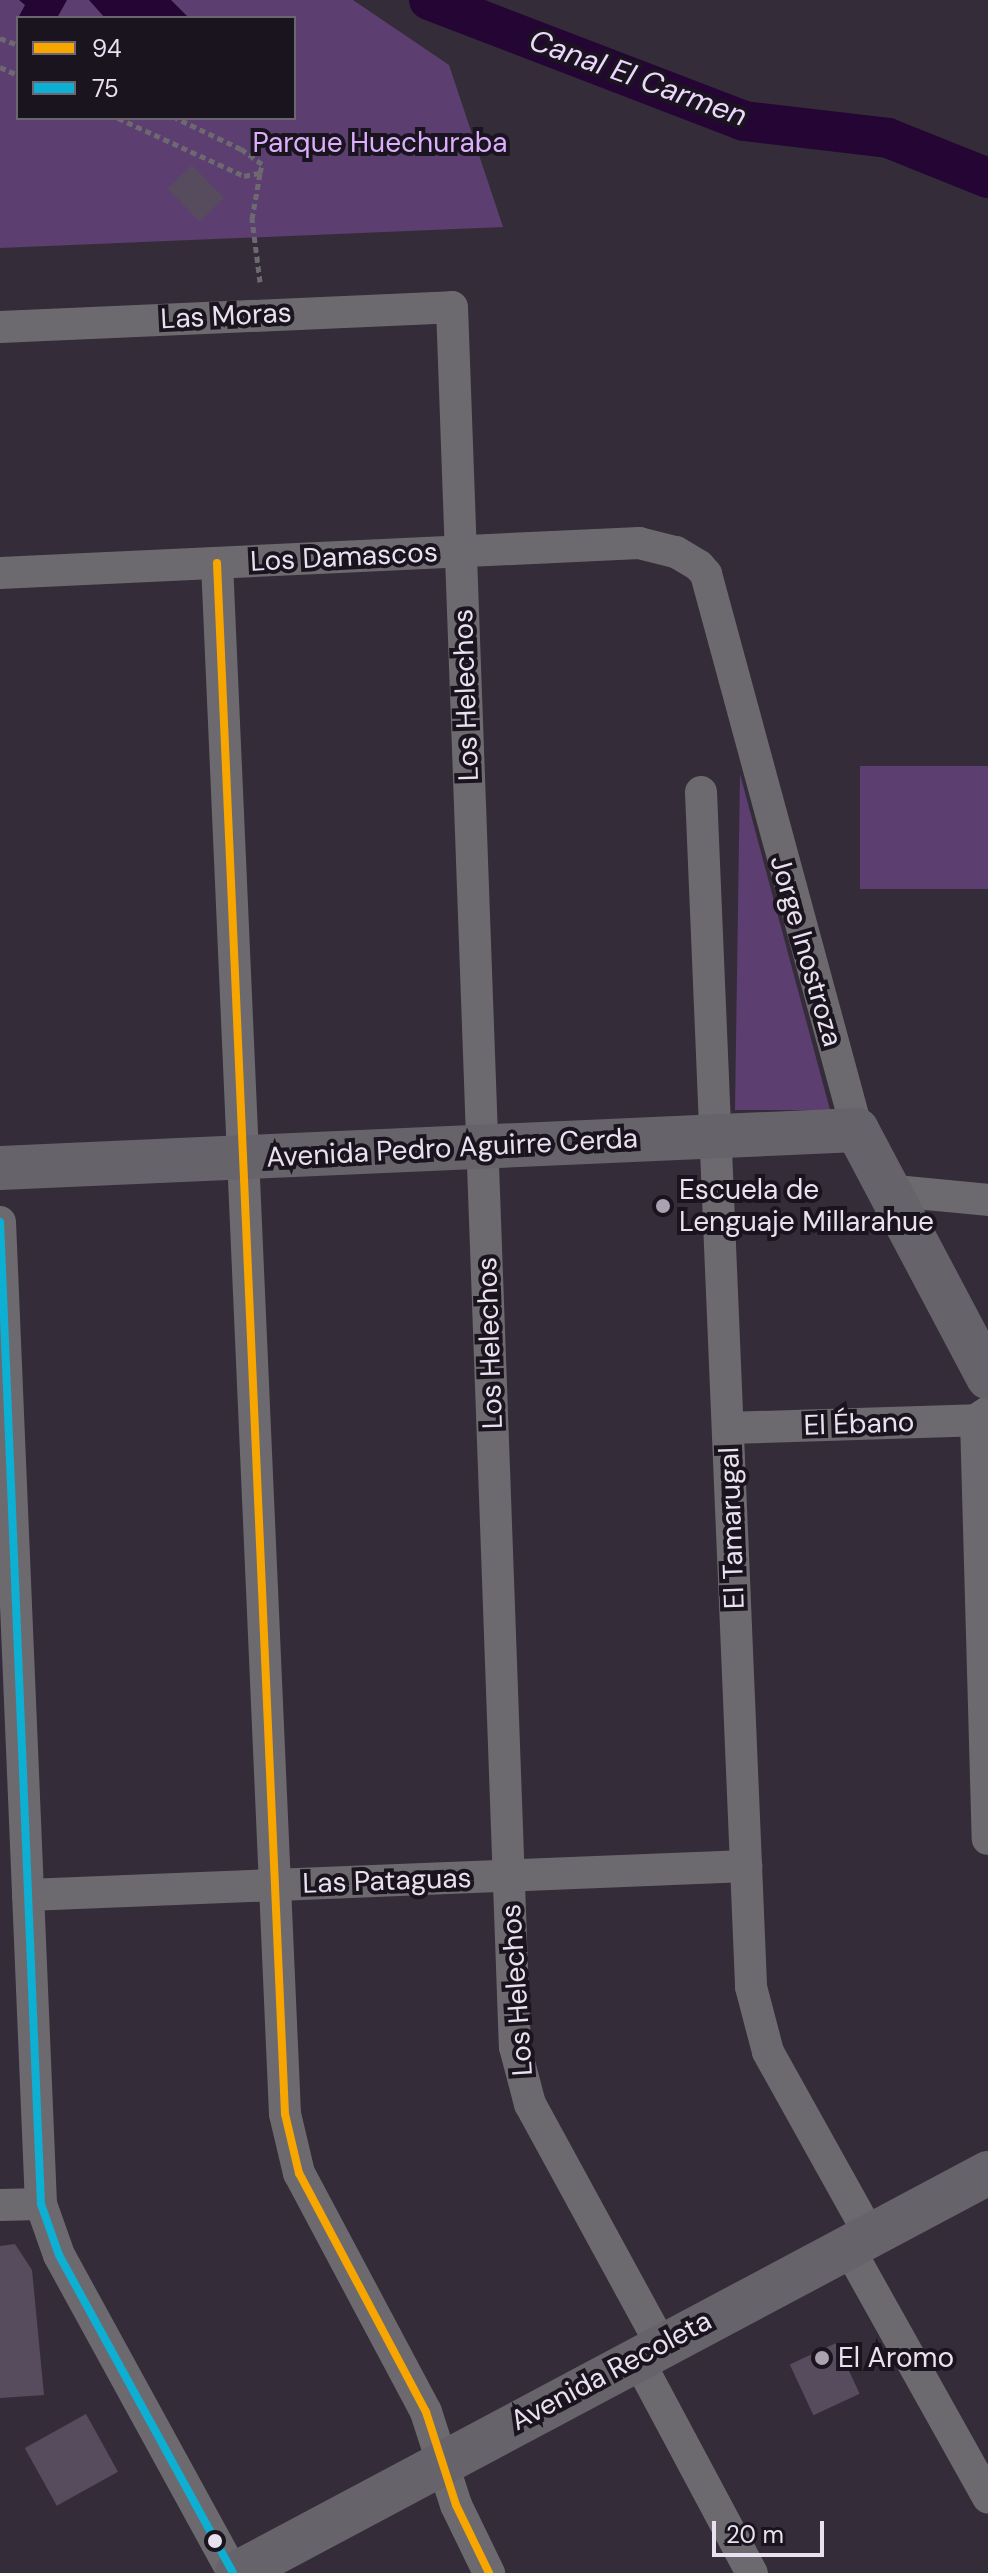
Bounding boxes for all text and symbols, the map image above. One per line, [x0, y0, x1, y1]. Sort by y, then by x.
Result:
legend [16, 16, 296, 120]
water label: Canal El Carmen [524, 22, 752, 134]
text: 94 [92, 33, 122, 64]
text: 75 [92, 73, 119, 104]
park label: Parque Huechuraba [252, 126, 508, 160]
street label: Las Moras [160, 296, 292, 336]
street label: Los Damascos [249, 535, 439, 579]
street label: Los Helechos [446, 608, 486, 782]
street label: Jorge Inostroza [763, 852, 849, 1050]
street label: Avenida Pedro Aguirre Cerda [265, 1121, 639, 1175]
place label: Escuela de Lenguaje Millarahue [679, 1173, 934, 1239]
marker: Escuela de Lenguaje Millarahue [654, 1197, 672, 1215]
street label: Los Helechos [470, 1256, 510, 1430]
street label: El Ébano [803, 1405, 915, 1443]
street label: El Tamarugal [712, 1446, 752, 1610]
street label: Las Pataguas [302, 1861, 472, 1901]
street label: Los Helechos [494, 1903, 540, 2077]
street label: Avenida Recoleta [505, 2304, 717, 2438]
place label: El Aromo [838, 2341, 954, 2375]
marker: El Aromo [813, 2349, 831, 2367]
scale bar [716, 2505, 828, 2555]
text: 20 m [726, 2519, 784, 2550]
unlabelled marker [207, 2533, 223, 2549]

